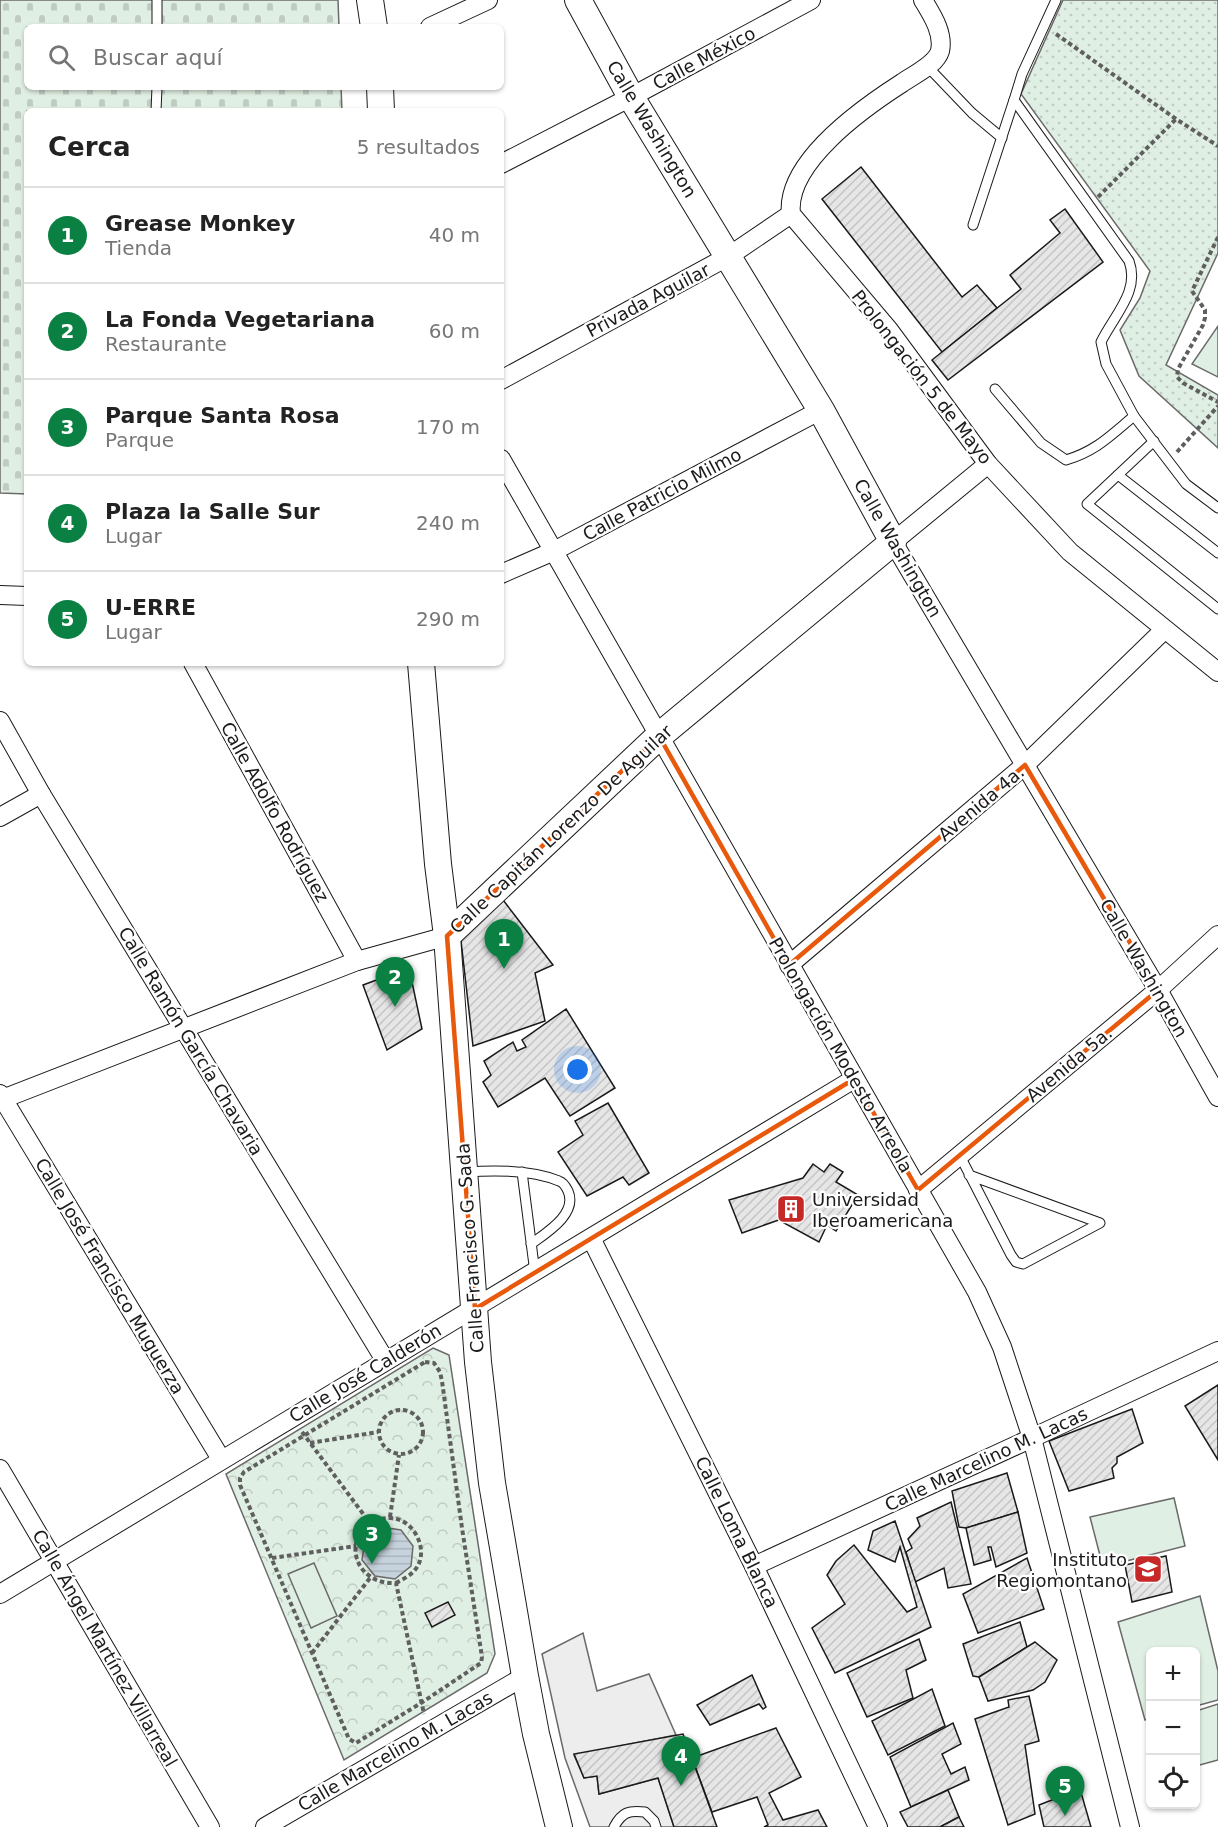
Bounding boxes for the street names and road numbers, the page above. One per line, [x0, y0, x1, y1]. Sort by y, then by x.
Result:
street label: Calle México [649, 22, 759, 94]
street label: Calle Washington [603, 57, 701, 201]
street label: Privada Aguilar [583, 258, 714, 341]
street label: Prolongación 5 de Mayo [848, 286, 996, 468]
street label: Calle Patricio Milmo [579, 443, 745, 545]
street label: Calle Washington [850, 475, 946, 621]
street label: Calle Adolfo Rodríguez [217, 718, 333, 906]
street label: Calle Capitán Lorenzo De Aguilar [445, 720, 677, 938]
street label: Avenida 4a. [934, 761, 1028, 845]
street label: Calle Washington [1096, 895, 1192, 1041]
street label: Calle Ramón García Chavaria [114, 923, 268, 1159]
street label: Prolongación Modesto Arreola [765, 934, 917, 1176]
street label: Avenida 5a. [1022, 1022, 1116, 1106]
street label: Calle Francisco G. Sada [452, 1142, 488, 1354]
street label: Calle José Francisco Muguerza [31, 1154, 189, 1398]
street label: Calle José Calderón [285, 1319, 445, 1427]
street label: Calle Marcelino M. Lacas [881, 1403, 1091, 1515]
street label: Calle Loma Blanca [691, 1453, 783, 1611]
street label: Calle Ángel Martínez Villarreal [28, 1526, 182, 1770]
street label: Calle Marcelino M. Lacas [294, 1687, 496, 1815]

